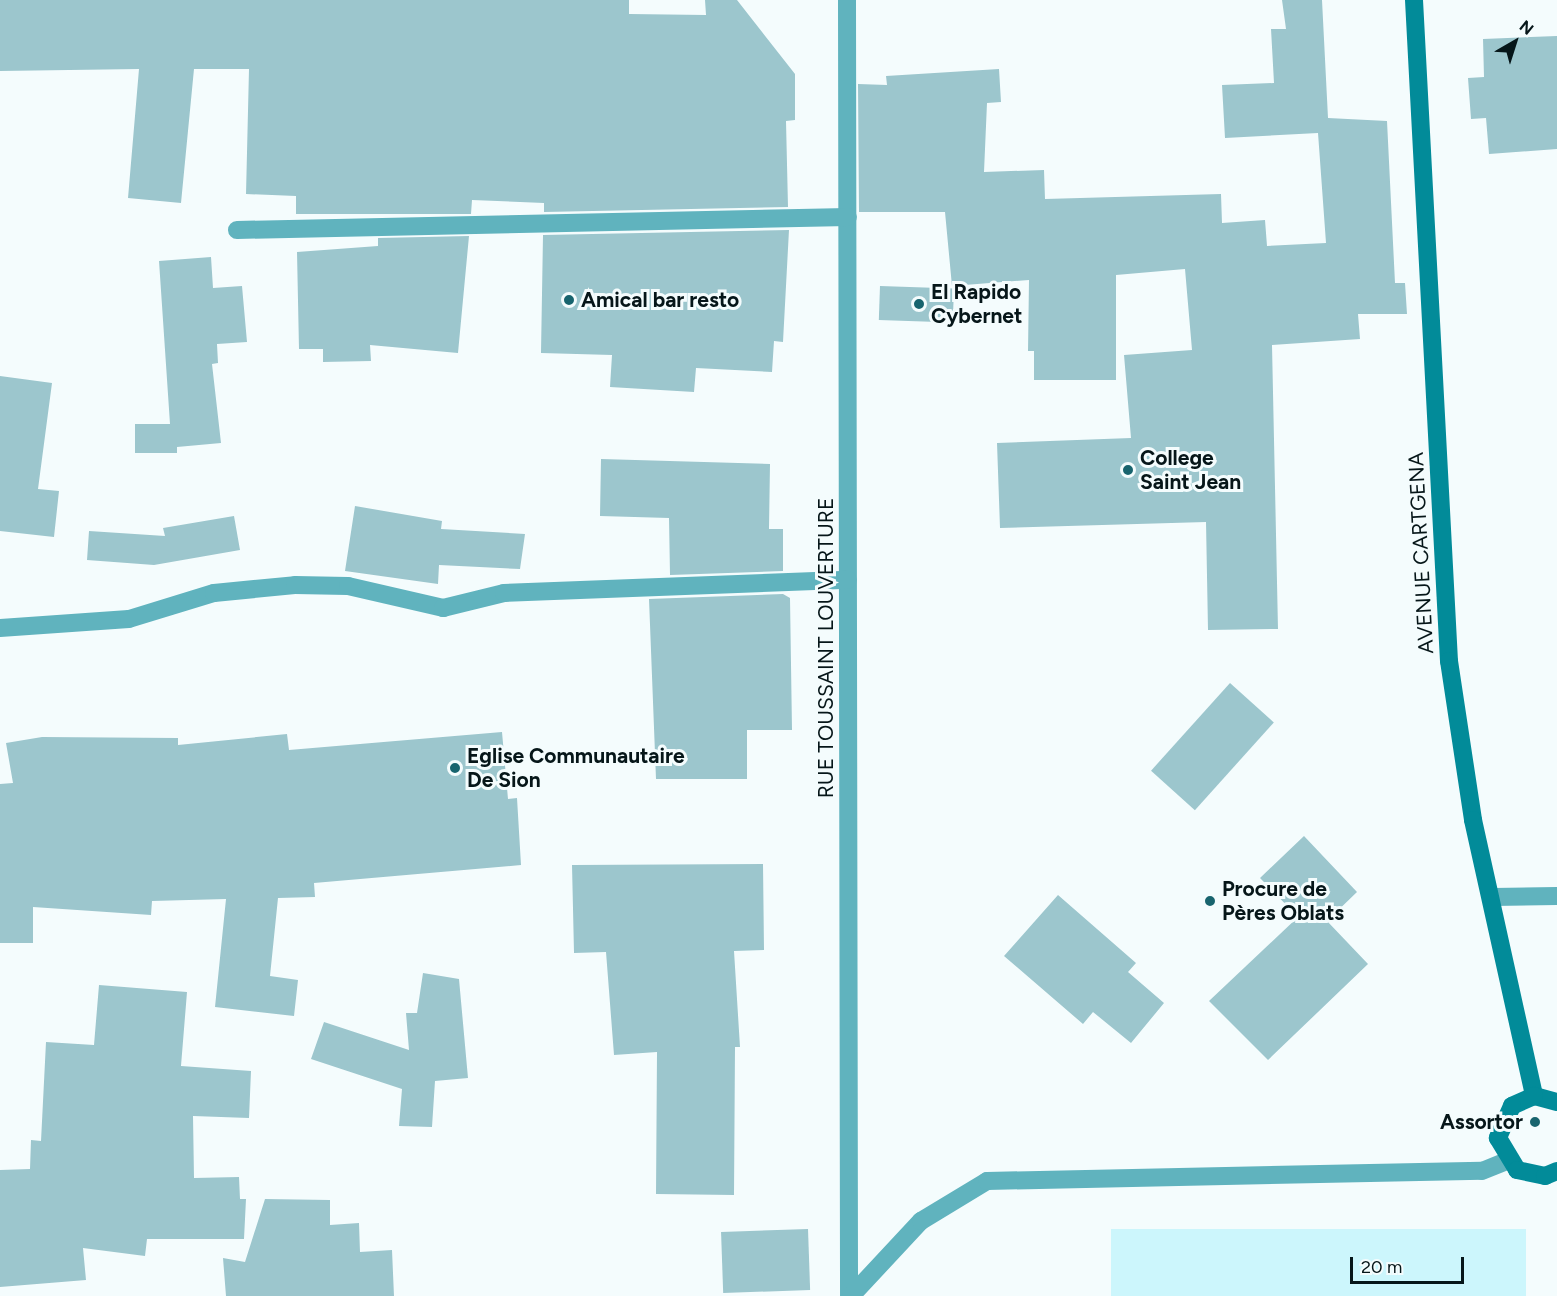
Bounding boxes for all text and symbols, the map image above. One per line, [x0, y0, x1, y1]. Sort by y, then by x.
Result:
north arrow [1485, 12, 1545, 72]
text: N [1516, 16, 1537, 39]
place label: El Rapido Cybernet [931, 279, 1022, 329]
place label: Amical bar resto [581, 287, 739, 313]
marker: Amical bar resto [562, 293, 576, 307]
marker: El Rapido Cybernet [912, 297, 926, 311]
place label: College Saint Jean [1140, 445, 1241, 495]
street label: AVENUE CARTGENA [1403, 452, 1439, 654]
marker: College Saint Jean [1121, 463, 1135, 477]
street label: RUE TOUSSAINT LOUVERTURE [813, 498, 839, 798]
place label: Eglise Communautaire De Sion [467, 743, 685, 793]
marker: Eglise Communautaire De Sion [448, 761, 462, 775]
place label: Procure de Pères Oblats [1222, 876, 1344, 926]
marker: Procure de Pères Oblats [1203, 894, 1217, 908]
place label: Assortor [1440, 1109, 1523, 1135]
marker: Assortor [1528, 1115, 1542, 1129]
scale bar [1353, 1245, 1467, 1283]
text: 20 m [1361, 1256, 1402, 1278]

